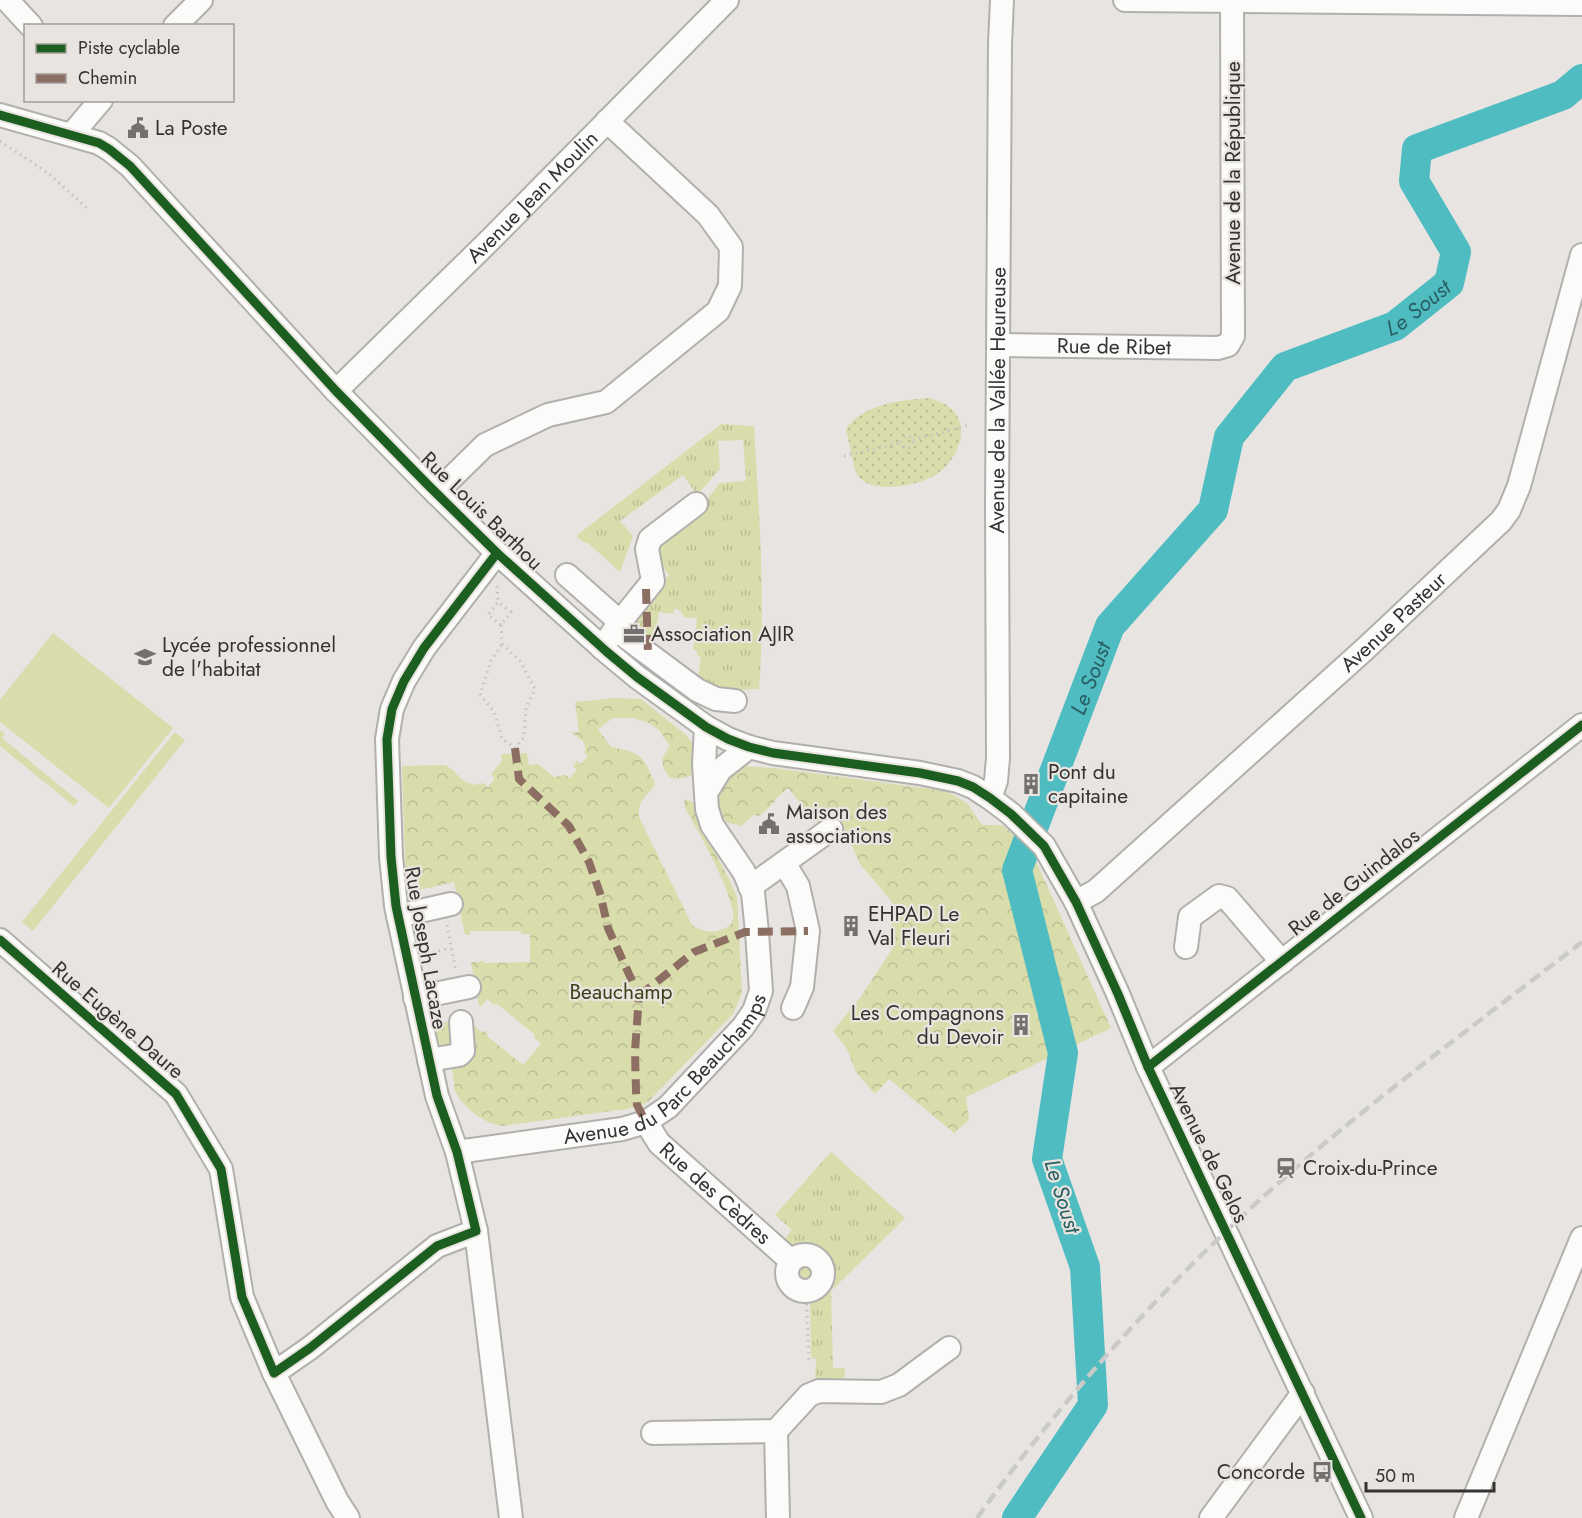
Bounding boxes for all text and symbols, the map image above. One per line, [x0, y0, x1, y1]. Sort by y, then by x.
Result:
legend [24, 24, 234, 102]
text: Piste cyclable [78, 35, 180, 61]
street label: Avenue de la République [1218, 61, 1248, 285]
text: Chemin [78, 65, 137, 91]
place label: La Poste [155, 113, 228, 143]
public building icon: La Poste [126, 116, 150, 140]
street label: Avenue Jean Moulin [460, 124, 605, 270]
street label: Avenue de la Vallée Heureuse [982, 267, 1014, 533]
water label: Le Soust [1381, 271, 1459, 344]
street label: Rue de Ribet [1057, 331, 1171, 362]
street label: Rue Louis Barthou [414, 445, 550, 577]
street label: Avenue Pasteur [1334, 564, 1454, 679]
place label: Association AJIR [651, 619, 794, 649]
office icon: Association AJIR [622, 622, 646, 646]
place label: Lycée professionnel de l'habitat [162, 630, 336, 684]
water label: Le Soust [1062, 635, 1119, 719]
school or university icon: Lycée professionnel de l'habitat [133, 645, 157, 669]
place label: Pont du capitaine [1048, 757, 1128, 811]
building icon: Pont du capitaine [1019, 772, 1043, 796]
place label: Maison des associations [786, 797, 892, 851]
public building icon: Maison des associations [757, 812, 781, 836]
street label: Rue de Guindalos [1282, 821, 1426, 943]
street label: Rue Joseph Lacaze [397, 864, 455, 1032]
place label: EHPAD Le Val Fleuri [868, 899, 959, 953]
building icon: EHPAD Le Val Fleuri [839, 914, 863, 938]
street label: Rue Eugène Daure [45, 954, 191, 1086]
park label: Beauchamp [569, 977, 673, 1007]
street label: Avenue du Parc Beauchamps [561, 990, 774, 1152]
place label: Les Compagnons du Devoir [851, 998, 1005, 1052]
building icon: Les Compagnons du Devoir [1009, 1013, 1033, 1037]
street label: Avenue de Gelos [1162, 1078, 1256, 1228]
street label: Rue des Cèdres [653, 1135, 778, 1251]
place label: Croix-du-Prince [1303, 1153, 1438, 1183]
water label: Le Soust [1037, 1155, 1090, 1239]
station icon: Croix-du-Prince [1274, 1156, 1298, 1180]
scale bar [1366, 1455, 1494, 1493]
place label: Concorde [1217, 1457, 1305, 1487]
bus stop icon: Concorde [1310, 1460, 1334, 1484]
text: 50 m [1375, 1463, 1415, 1489]

